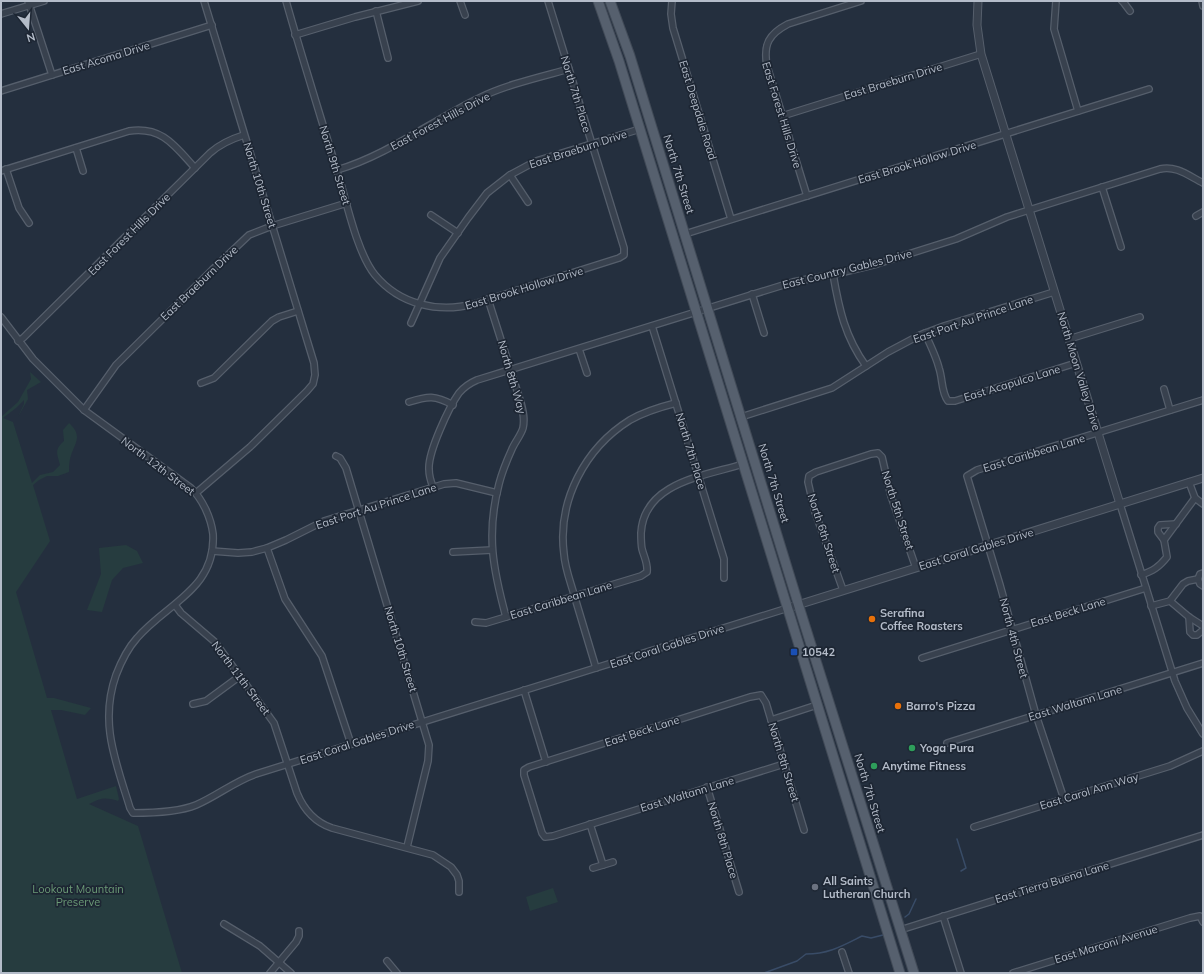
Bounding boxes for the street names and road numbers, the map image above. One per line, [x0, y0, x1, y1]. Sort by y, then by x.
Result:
street label: East Acoma Drive [61, 38, 151, 78]
street label: North 7th Place [558, 54, 594, 134]
street label: East Deepdale Road [676, 58, 720, 162]
street label: East Braeburn Drive [842, 59, 944, 103]
street label: East Forest Hills Drive [759, 60, 805, 170]
street label: East Forest Hills Drive [388, 89, 492, 153]
street label: North 9th Street [316, 124, 354, 206]
street label: East Braeburn Drive [527, 127, 629, 171]
street label: North 7th Street [660, 133, 698, 215]
street label: East Brook Hollow Drive [856, 137, 978, 187]
street label: North 10th Street [240, 141, 280, 230]
street label: East Forest Hills Drive [85, 190, 173, 278]
street label: East Braeburn Drive [157, 243, 241, 323]
street label: East Country Gables Drive [781, 246, 913, 292]
street label: East Brook Hollow Drive [463, 263, 585, 313]
street label: East Port Au Prince Lane [911, 292, 1035, 346]
street label: North Moon Valley Drive [1054, 310, 1104, 432]
street label: North 8th Way [495, 339, 529, 415]
street label: East Acapulco Lane [962, 362, 1062, 404]
street label: North 7th Place [673, 411, 709, 491]
street label: East Caribbean Lane [981, 431, 1087, 475]
street label: North 12th Street [118, 434, 198, 498]
street label: North 7th Street [755, 442, 793, 524]
street label: North 5th Street [879, 469, 917, 551]
street label: East Port Au Prince Lane [314, 480, 438, 532]
street label: North 6th Street [805, 492, 843, 574]
street label: East Coral Gables Drive [917, 525, 1035, 573]
street label: East Caribbean Lane [508, 578, 614, 622]
street label: East Beck Lane [1029, 594, 1107, 630]
street label: North 4th Street [997, 597, 1031, 680]
street label: North 10th Street [381, 605, 421, 694]
street label: East Coral Gables Drive [608, 621, 726, 671]
street label: North 11th Street [209, 638, 273, 718]
street label: East Waltann Lane [1026, 682, 1124, 724]
street label: East Beck Lane [603, 712, 681, 750]
street label: East Coral Gables Drive [298, 717, 416, 767]
street label: North 8th Street [765, 721, 803, 803]
street label: North 7th Street [851, 752, 889, 834]
street label: East Carol Ann Way [1038, 769, 1140, 813]
street label: East Waltann Lane [638, 773, 736, 815]
street label: North 8th Place [705, 800, 741, 880]
street label: East Tierra Buena Lane [993, 858, 1111, 906]
street label: East Marconi Avenue [1053, 922, 1159, 966]

